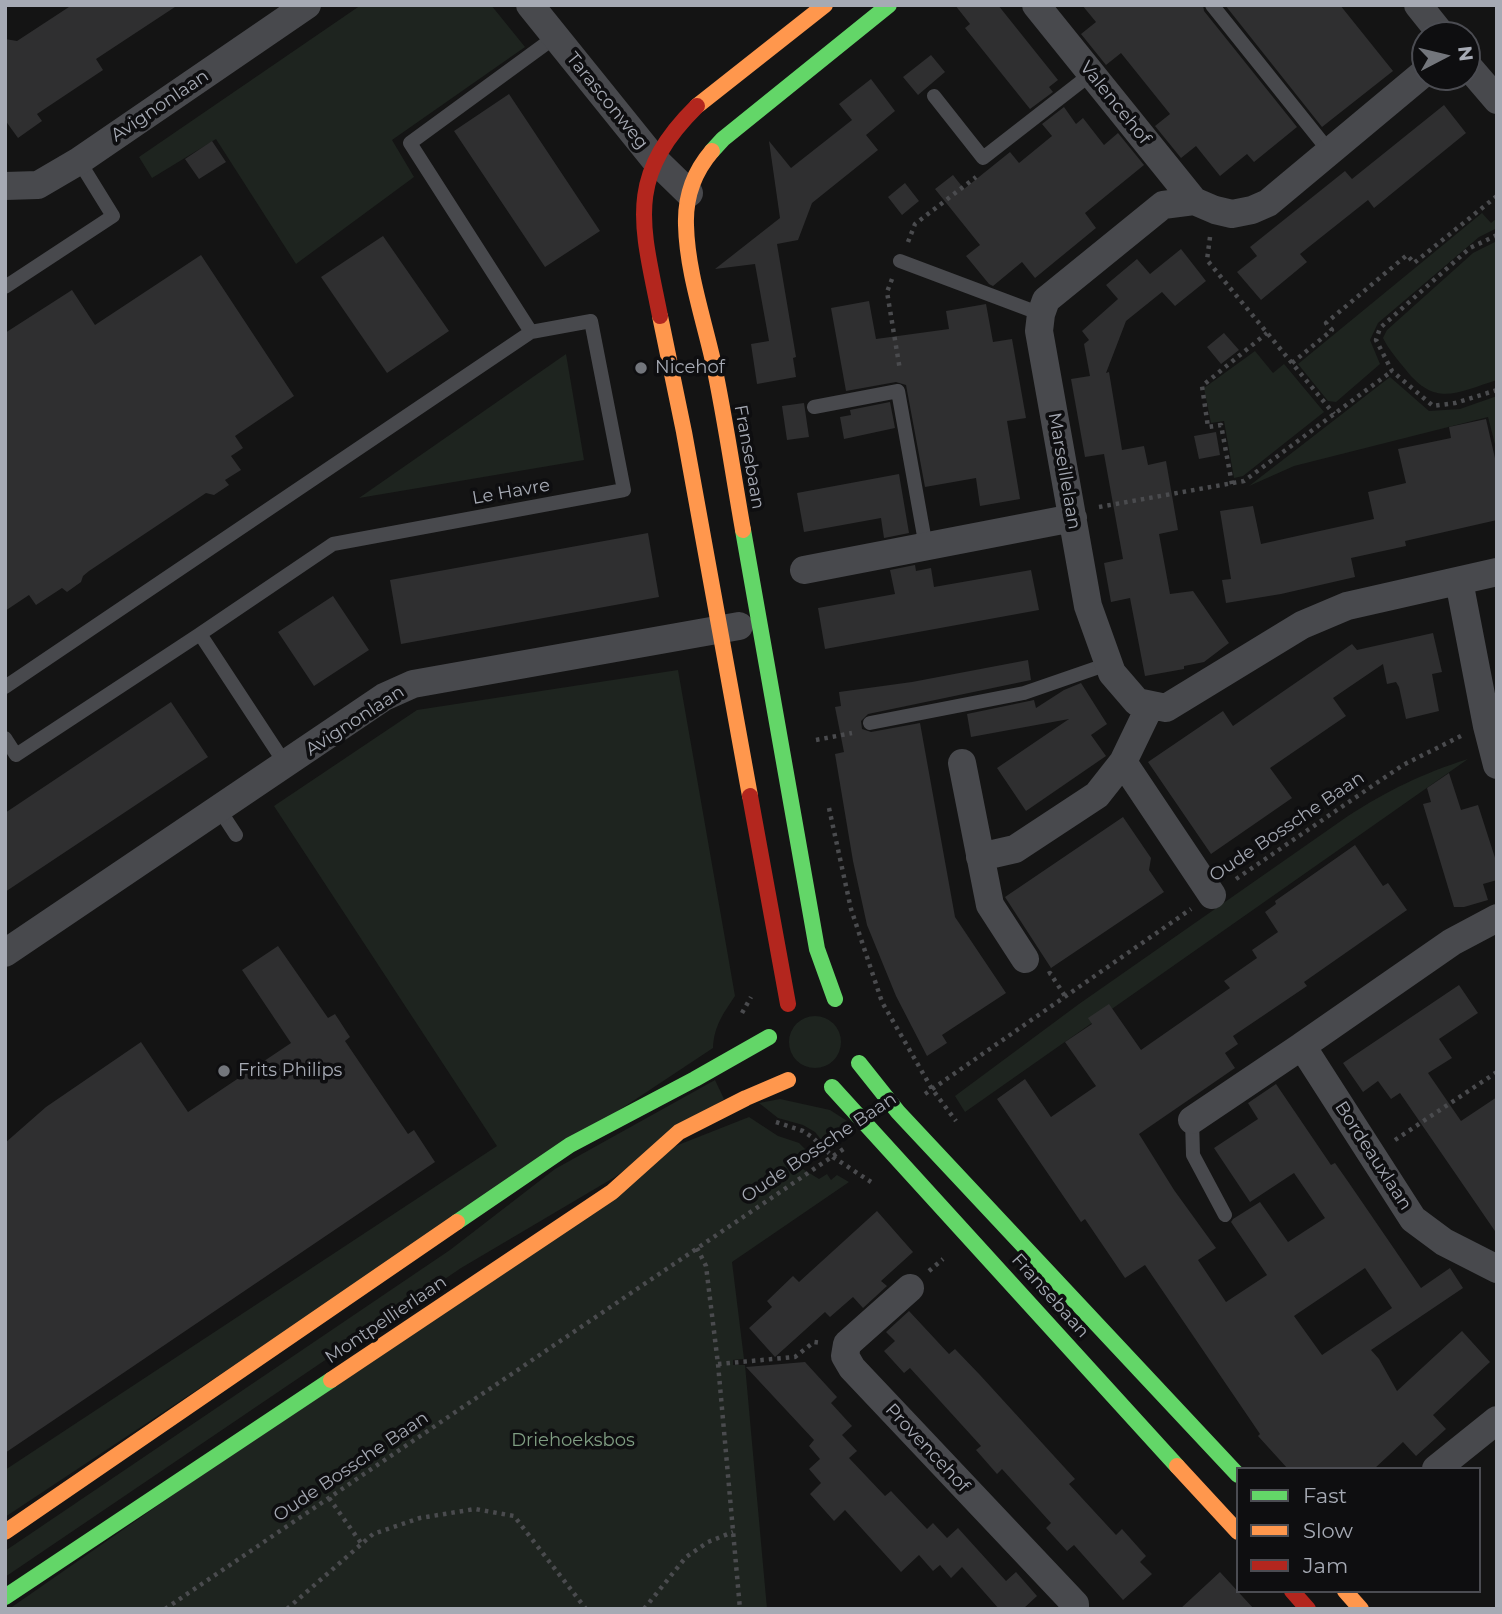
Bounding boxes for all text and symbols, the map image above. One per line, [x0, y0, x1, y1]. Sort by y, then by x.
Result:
north arrow [1411, 21, 1481, 91]
text: N [1453, 45, 1478, 63]
street label: Tarasconweg [561, 48, 653, 154]
street label: Valencehof [1075, 57, 1155, 149]
street label: Avignonlaan [107, 65, 213, 147]
place label: Nicehof [655, 357, 725, 379]
marker: Nicehof [633, 360, 649, 376]
street label: Fransebaan [729, 403, 769, 511]
street label: Marseillelaan [1043, 411, 1085, 531]
street label: Le Havre [470, 475, 552, 509]
street label: Avignonlaan [302, 681, 408, 761]
street label: Oude Bossche Baan [1205, 767, 1369, 887]
place label: Frits Philips [238, 1060, 342, 1082]
marker: Frits Philips [216, 1063, 232, 1079]
street label: Oude Bossche Baan [737, 1088, 901, 1208]
street label: Bordeauxlaan [1330, 1098, 1416, 1214]
street label: Fransebaan [1007, 1250, 1093, 1342]
street label: Montpellierlaan [321, 1271, 451, 1369]
street label: Provencehof [880, 1399, 974, 1497]
street label: Oude Bossche Baan [269, 1407, 433, 1527]
park label: Driehoeksbos [511, 1430, 635, 1452]
legend [1236, 1467, 1481, 1593]
text: Fast [1303, 1483, 1347, 1508]
text: Slow [1303, 1518, 1353, 1543]
text: Jam [1303, 1553, 1348, 1578]

